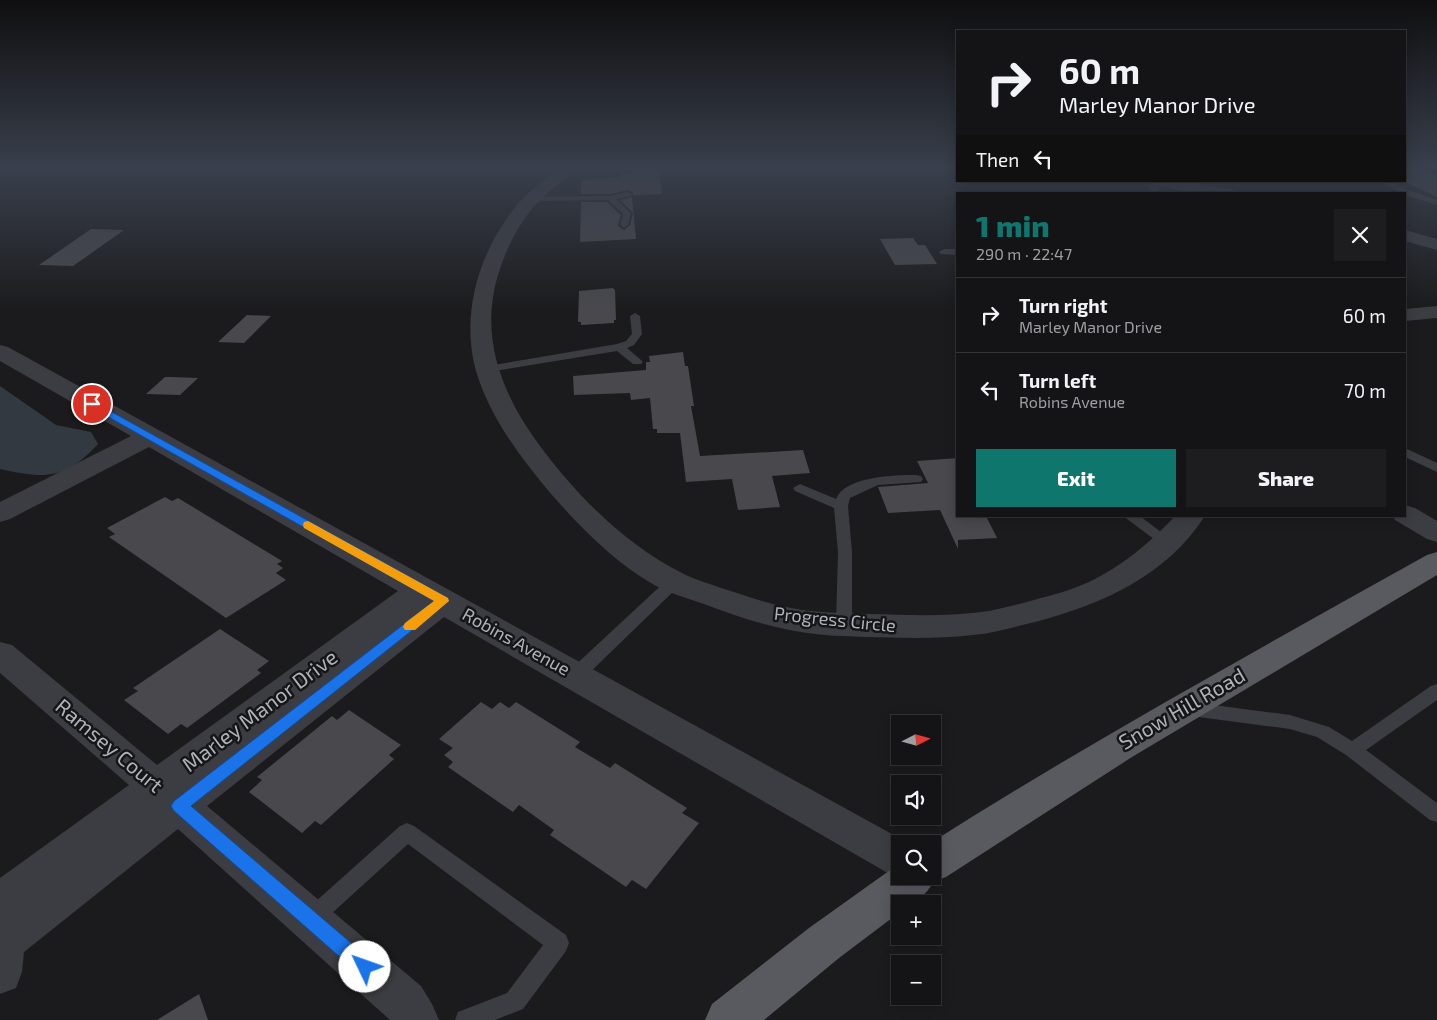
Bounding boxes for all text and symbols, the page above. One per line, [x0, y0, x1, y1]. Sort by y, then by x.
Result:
text: 60 m [1059, 49, 1140, 91]
icon: right [976, 50, 1041, 115]
text: Marley Manor Drive [1059, 91, 1256, 117]
icon: left [1029, 145, 1057, 173]
text: Then [976, 148, 1019, 171]
text: 1 min [976, 207, 1050, 243]
button: close [1334, 209, 1386, 261]
text: 290 m · 22:47 [976, 244, 1072, 263]
text: Turn right [1019, 294, 1107, 317]
icon: right [976, 301, 1004, 329]
text: 60 m [1343, 304, 1386, 327]
text: Marley Manor Drive [1019, 317, 1162, 336]
text: Turn left [1019, 369, 1096, 392]
icon: left [976, 376, 1004, 404]
text: 70 m [1344, 379, 1386, 402]
pin [71, 383, 113, 425]
icon: arrive [78, 390, 106, 418]
text: Robins Avenue [1019, 392, 1125, 411]
button: Exit [976, 449, 1176, 507]
button: Share [1186, 449, 1386, 507]
street label: Progress Circle [773, 602, 897, 636]
street label: Robins Avenue [459, 603, 574, 680]
street label: Marley Manor Drive [177, 643, 342, 776]
street label: Snow Hill Road [1114, 661, 1249, 754]
street label: Ramsey Court [51, 693, 169, 797]
north arrow [891, 715, 941, 765]
map controls [891, 715, 941, 1005]
button: sound [891, 775, 941, 825]
button: search [891, 835, 941, 885]
button: + [891, 895, 941, 945]
position arrow [338, 940, 390, 992]
button: − [891, 955, 941, 1005]

